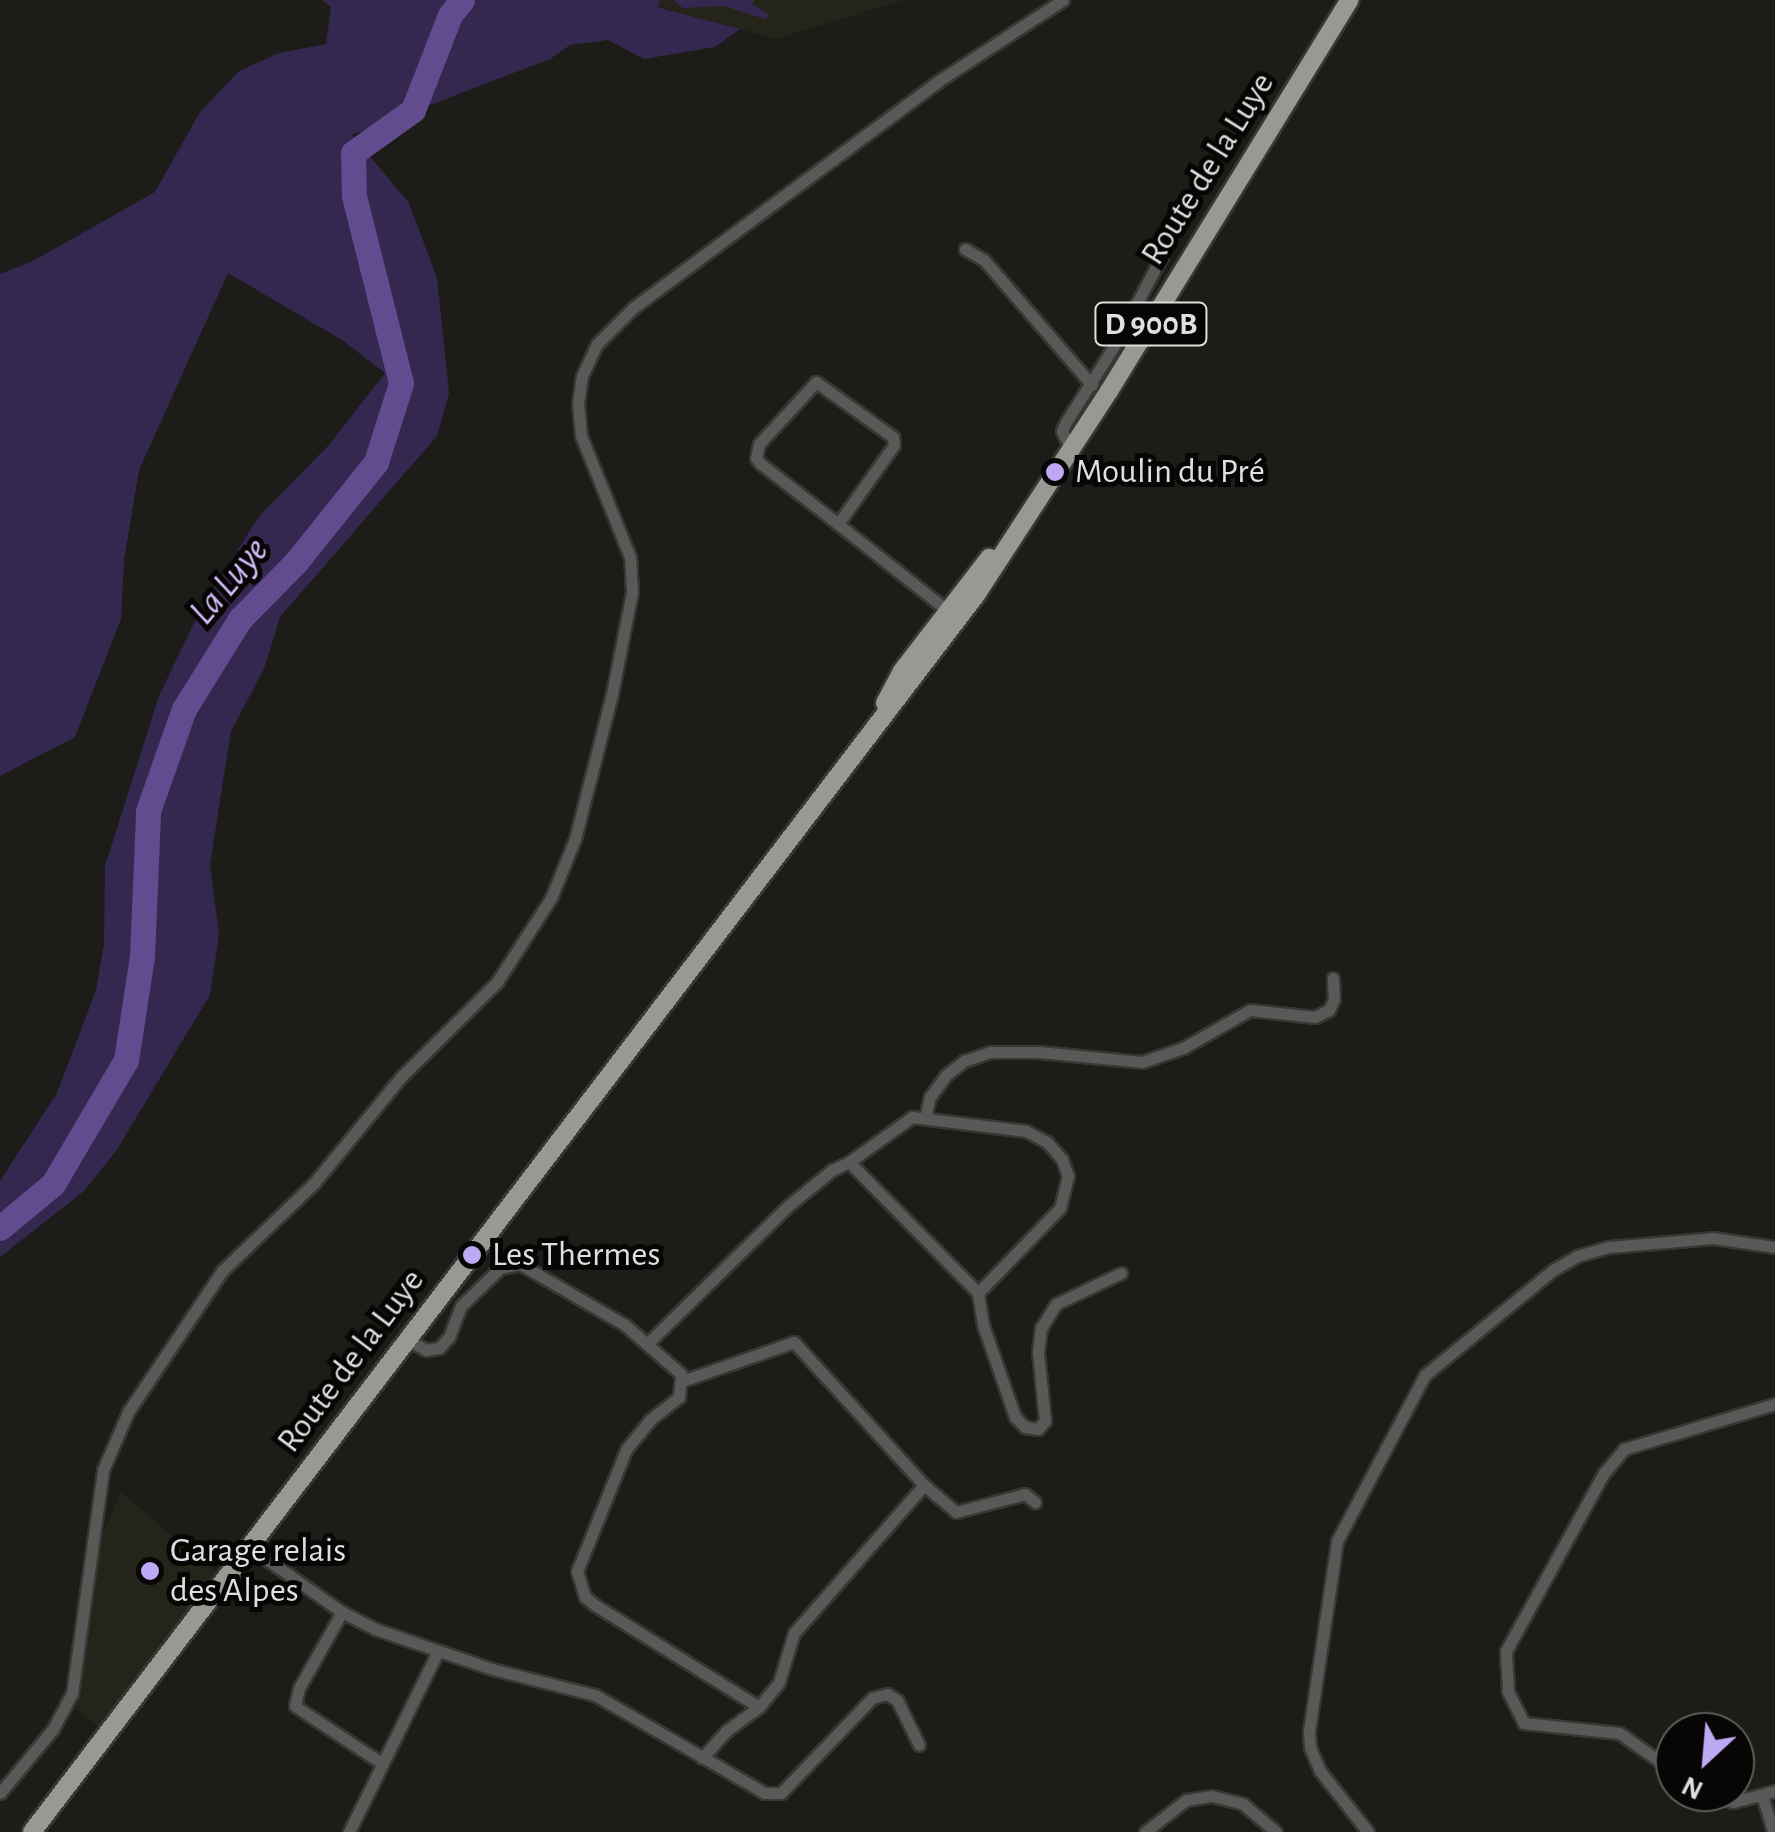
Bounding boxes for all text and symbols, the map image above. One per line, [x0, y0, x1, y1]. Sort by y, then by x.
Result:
street label: Route de la Luye [1132, 65, 1284, 273]
road number: D 900B [1094, 297, 1208, 351]
place label: Moulin du Pré [1075, 451, 1265, 493]
marker: Moulin du Pré [1044, 461, 1066, 483]
water label: La Luye [181, 529, 279, 635]
place label: Les Thermes [492, 1234, 660, 1276]
marker: Les Thermes [461, 1244, 483, 1266]
street label: Route de la Luye [268, 1261, 434, 1461]
place label: Garage relais des Alpes [170, 1530, 346, 1612]
marker: Garage relais des Alpes [139, 1560, 161, 1582]
north arrow [1655, 1712, 1755, 1812]
text: N [1678, 1770, 1708, 1804]

